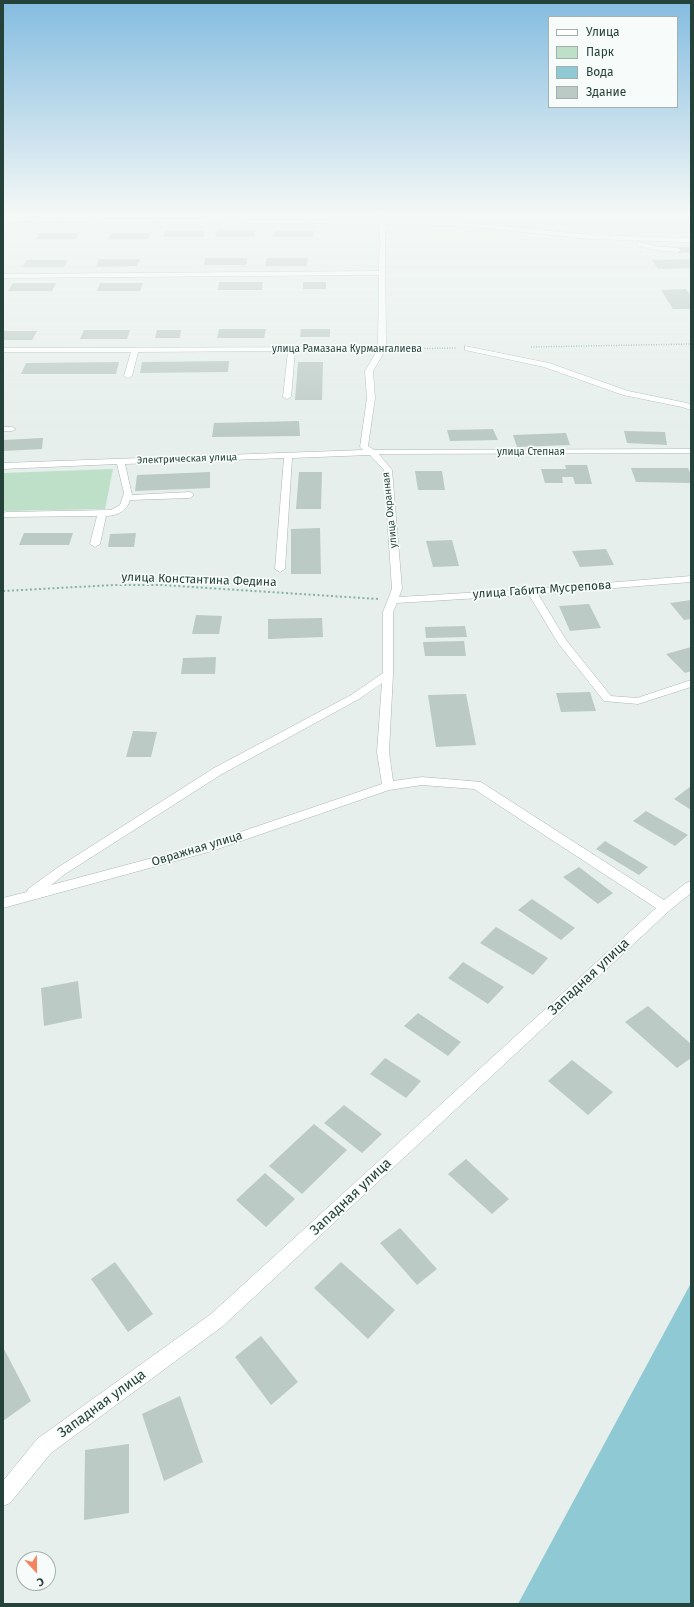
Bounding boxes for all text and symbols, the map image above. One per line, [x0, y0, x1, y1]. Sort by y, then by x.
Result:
legend [548, 16, 678, 108]
text: Улица [586, 25, 620, 39]
text: Парк [586, 45, 614, 59]
text: Вода [586, 65, 613, 79]
text: Здание [586, 85, 626, 99]
street label: улица Рамазана Курмангалиева [272, 343, 422, 355]
street label: улица Степная [497, 446, 565, 458]
street label: Электрическая улица [137, 451, 237, 467]
street label: улица Охранная [380, 471, 400, 549]
street label: улица Константина Федина [121, 570, 277, 590]
street label: улица Габита Мусрепова [472, 578, 612, 602]
street label: Овражная улица [150, 828, 244, 870]
street label: Западная улица [545, 935, 633, 1019]
street label: Западная улица [307, 1155, 395, 1239]
street label: Западная улица [55, 1366, 149, 1442]
north arrow [16, 1551, 56, 1591]
text: С [35, 1574, 46, 1589]

